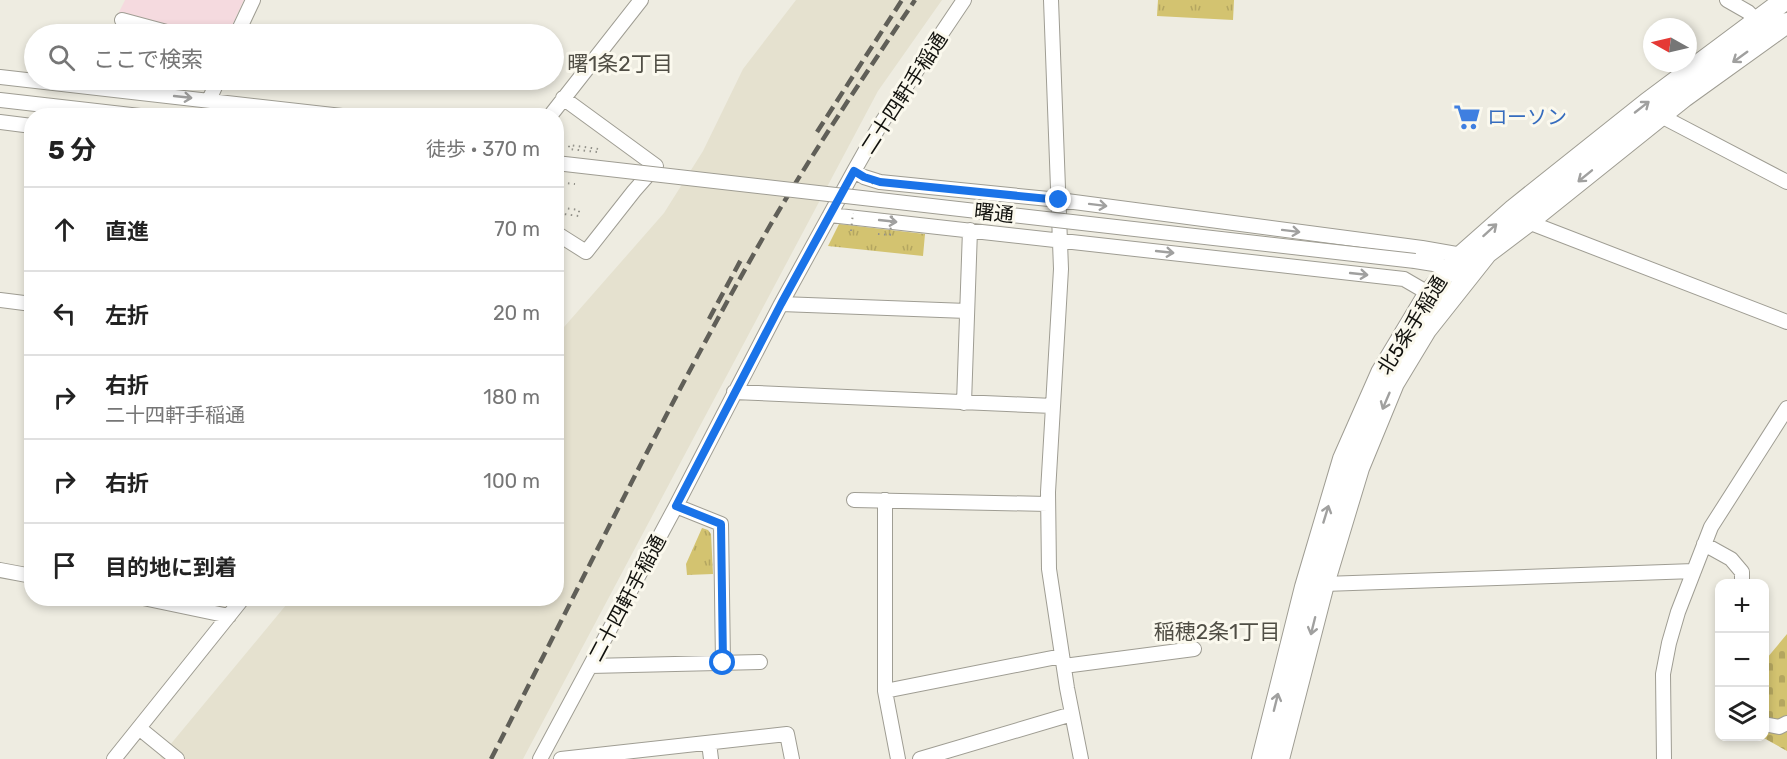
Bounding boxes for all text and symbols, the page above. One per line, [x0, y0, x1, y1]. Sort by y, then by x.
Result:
north arrow [1643, 18, 1697, 72]
search box [24, 24, 564, 90]
street label: 二十四軒手稲通 [856, 28, 952, 158]
icon: search [45, 41, 78, 74]
text: ここで検索 [93, 46, 203, 73]
district label: 曙1条2丁目 [567, 51, 673, 76]
one-way arrow [1732, 51, 1748, 63]
one-way arrow [173, 92, 193, 103]
one-way arrow [1633, 101, 1649, 114]
supermarket icon: ローソン [1452, 102, 1482, 132]
place label: ローソン [1487, 105, 1567, 129]
text: 5 分 [48, 135, 96, 166]
text: 徒歩 · 370 m [426, 137, 540, 161]
one-way arrow [1578, 169, 1593, 183]
route end [1045, 186, 1071, 212]
street label: 曙通 [973, 199, 1015, 227]
one-way arrow [1087, 200, 1107, 211]
icon: ahead [48, 213, 81, 246]
one-way arrow [878, 216, 897, 227]
text: 70 m [494, 217, 540, 241]
text: 直進 [105, 218, 149, 245]
one-way arrow [1482, 223, 1497, 237]
one-way arrow [1281, 225, 1301, 236]
one-way arrow [1155, 247, 1175, 258]
one-way arrow [1349, 269, 1368, 280]
street label: 北5条手稲通 [1372, 271, 1452, 379]
icon: left [48, 297, 81, 330]
text: 20 m [493, 301, 540, 325]
text: 左折 [105, 302, 149, 329]
text: 右折 [105, 372, 149, 399]
icon: right [48, 381, 81, 414]
text: 180 m [483, 385, 540, 409]
one-way arrow [1380, 392, 1391, 410]
text: 二十四軒手稲通 [105, 403, 245, 427]
icon: right [48, 465, 81, 498]
text: 100 m [483, 469, 540, 493]
text: 右折 [105, 470, 149, 497]
one-way arrow [1321, 505, 1332, 524]
street label: 二十四軒手稲通 [584, 531, 670, 665]
icon: arrive [48, 549, 81, 582]
text: 目的地に到着 [105, 554, 237, 581]
map controls [1715, 579, 1769, 741]
button: + [1715, 579, 1769, 633]
one-way arrow [1307, 617, 1318, 636]
district label: 稲穂2条1丁目 [1154, 619, 1280, 644]
button: − [1715, 633, 1769, 687]
route start [709, 649, 735, 675]
button: layers [1715, 687, 1769, 741]
one-way arrow [1270, 693, 1282, 712]

